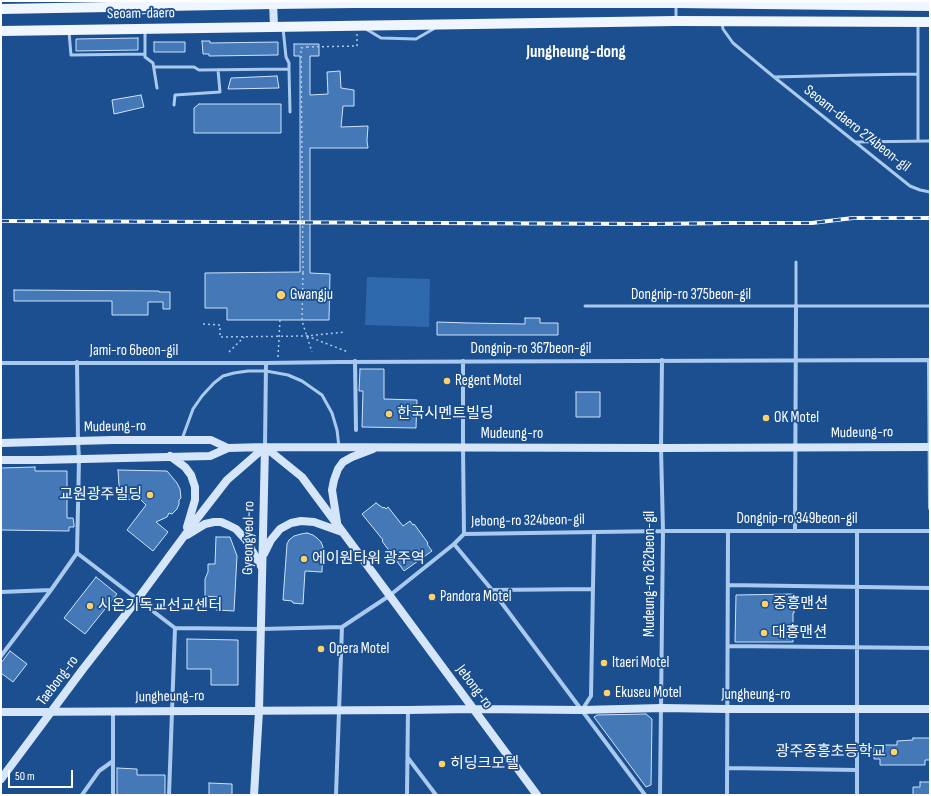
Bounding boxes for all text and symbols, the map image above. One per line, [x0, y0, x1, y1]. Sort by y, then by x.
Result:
street label: Seoam-daero [107, 4, 175, 24]
district label: Jungheung-dong [526, 43, 626, 63]
street label: Seoam-daero 274beon-gil [800, 82, 914, 176]
place label: Gwangju [290, 286, 333, 304]
street label: Dongnip-ro 375beon-gil [631, 286, 751, 304]
marker: Gwangju [275, 289, 287, 301]
street label: Dongnip-ro 367beon-gil [471, 340, 591, 358]
street label: Jami-ro 6beon-gil [90, 342, 178, 360]
place label: Regent Motel [455, 372, 522, 390]
marker: Regent Motel [442, 376, 452, 386]
place label: 한국시멘트빌딩 [397, 405, 494, 423]
marker: 한국시멘트빌딩 [384, 409, 394, 419]
place label: OK Motel [774, 409, 819, 427]
marker: OK Motel [761, 413, 771, 423]
street label: Mudeung-ro [84, 417, 146, 437]
street label: Mudeung-ro [831, 423, 893, 443]
street label: Mudeung-ro [481, 425, 543, 443]
place label: 교원광주빌딩 [59, 486, 142, 504]
marker: 교원광주빌딩 [145, 490, 155, 500]
street label: Gyeongyeol-ro [239, 501, 259, 575]
street label: Dongnip-ro 349beon-gil [736, 510, 858, 528]
street label: Jebong-ro 324beon-gil [471, 511, 585, 531]
street label: Mudeung-ro 262beon-gil [641, 511, 659, 637]
place label: 에이원타워 광주역 [312, 550, 425, 568]
marker: 에이원타워 광주역 [299, 554, 309, 564]
place label: Pandora Motel [440, 588, 511, 606]
marker: Pandora Motel [427, 592, 437, 602]
place label: 중흥맨션 [773, 595, 828, 613]
place label: 시온기독교선교센터 [98, 597, 222, 615]
marker: 중흥맨션 [760, 599, 770, 609]
marker: 시온기독교선교센터 [85, 601, 95, 611]
place label: 대흥맨션 [772, 624, 827, 642]
marker: 대흥맨션 [759, 628, 769, 638]
place label: Opera Motel [329, 640, 389, 658]
marker: Opera Motel [316, 644, 326, 654]
street label: Taebong-ro [33, 652, 83, 710]
place label: Itaeri Motel [612, 654, 669, 672]
marker: Itaeri Motel [599, 658, 609, 668]
street label: Jebong-ro [452, 662, 496, 712]
place label: Ekuseu Motel [615, 684, 682, 702]
street label: Jungheung-ro [722, 686, 790, 704]
street label: Jungheung-ro [135, 687, 205, 707]
marker: Ekuseu Motel [602, 688, 612, 698]
place label: 광주중흥초등학교 [776, 743, 886, 761]
marker: 광주중흥초등학교 [889, 747, 899, 757]
place label: 히딩크모텔 [450, 755, 519, 773]
marker: 히딩크모텔 [437, 759, 447, 769]
scale bar [10, 762, 75, 788]
text: 50 m [15, 769, 35, 784]

